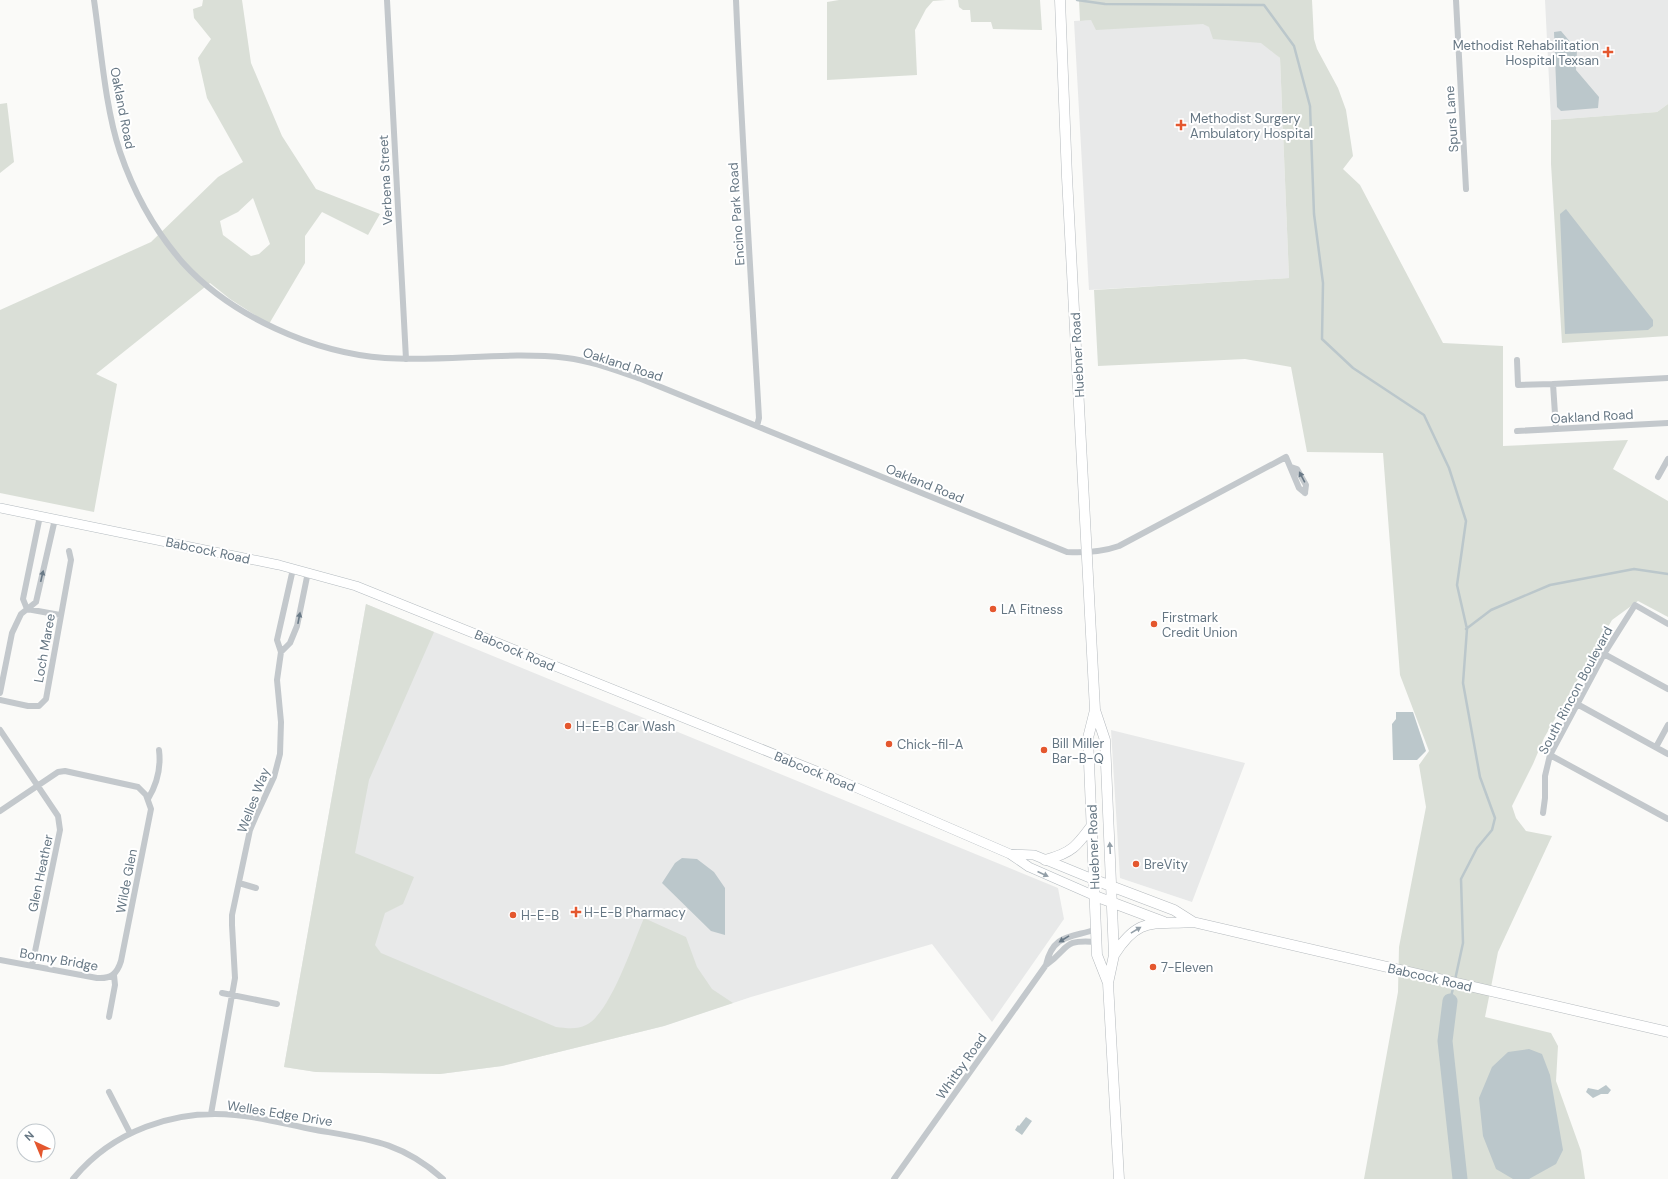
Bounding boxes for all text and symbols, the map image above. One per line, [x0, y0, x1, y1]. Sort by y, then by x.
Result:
place label: Methodist Rehabilitation Hospital Texsan [1453, 37, 1599, 69]
marker: Methodist Rehabilitation Hospital Texsan [1602, 46, 1614, 58]
street label: Oakland Road [106, 66, 139, 150]
street label: Spurs Lane [1441, 85, 1462, 153]
place label: Methodist Surgery Ambulatory Hospital [1190, 110, 1313, 142]
marker: Methodist Surgery Ambulatory Hospital [1175, 119, 1187, 131]
street label: Verbena Street [375, 134, 396, 226]
street label: Encino Park Road [724, 162, 749, 266]
street label: Huebner Road [1067, 312, 1088, 398]
street label: Oakland Road [581, 344, 665, 385]
street label: Oakland Road [1550, 406, 1634, 427]
street label: Oakland Road [883, 460, 966, 507]
one-way arrow [1299, 472, 1305, 483]
street label: Babcock Road [164, 533, 252, 568]
one-way arrow [40, 569, 46, 582]
place label: LA Fitness [1001, 601, 1063, 618]
marker: LA Fitness [988, 604, 998, 614]
place label: Firstmark Credit Union [1162, 609, 1237, 641]
street label: Loch Maree [30, 612, 59, 684]
one-way arrow [296, 612, 302, 624]
marker: Firstmark Credit Union [1149, 619, 1159, 629]
street label: South Rincon Boulevard [1535, 623, 1616, 757]
street label: Babcock Road [472, 626, 558, 675]
place label: H-E-B Car Wash [576, 718, 675, 735]
marker: H-E-B Car Wash [563, 721, 573, 731]
place label: Bill Miller Bar-B-Q [1052, 735, 1104, 767]
place label: Chick-fil-A [897, 736, 964, 753]
marker: Chick-fil-A [884, 739, 894, 749]
marker: Bill Miller Bar-B-Q [1039, 745, 1049, 755]
street label: Babcock Road [772, 747, 858, 795]
street label: Welles Way [233, 765, 274, 835]
street label: Huebner Road [1084, 804, 1103, 890]
street label: Glen Heather [24, 833, 57, 913]
one-way arrow [1106, 842, 1113, 854]
street label: Wilde Glen [112, 847, 141, 915]
place label: BreVity [1144, 856, 1188, 873]
marker: BreVity [1131, 859, 1141, 869]
one-way arrow [1038, 871, 1050, 877]
place label: H-E-B Pharmacy [584, 904, 686, 921]
place label: H-E-B [521, 907, 559, 924]
marker: H-E-B Pharmacy [571, 907, 581, 917]
marker: H-E-B [508, 910, 518, 920]
one-way arrow [1131, 926, 1142, 933]
one-way arrow [1059, 935, 1070, 942]
street label: Bonny Bridge [18, 944, 99, 975]
place label: 7-Eleven [1161, 959, 1213, 976]
street label: Babcock Road [1386, 960, 1474, 995]
marker: 7-Eleven [1148, 962, 1158, 972]
street label: Whitby Road [932, 1030, 990, 1103]
street label: Welles Edge Drive [226, 1097, 334, 1130]
north arrow [16, 1123, 56, 1163]
text: N [21, 1128, 37, 1144]

